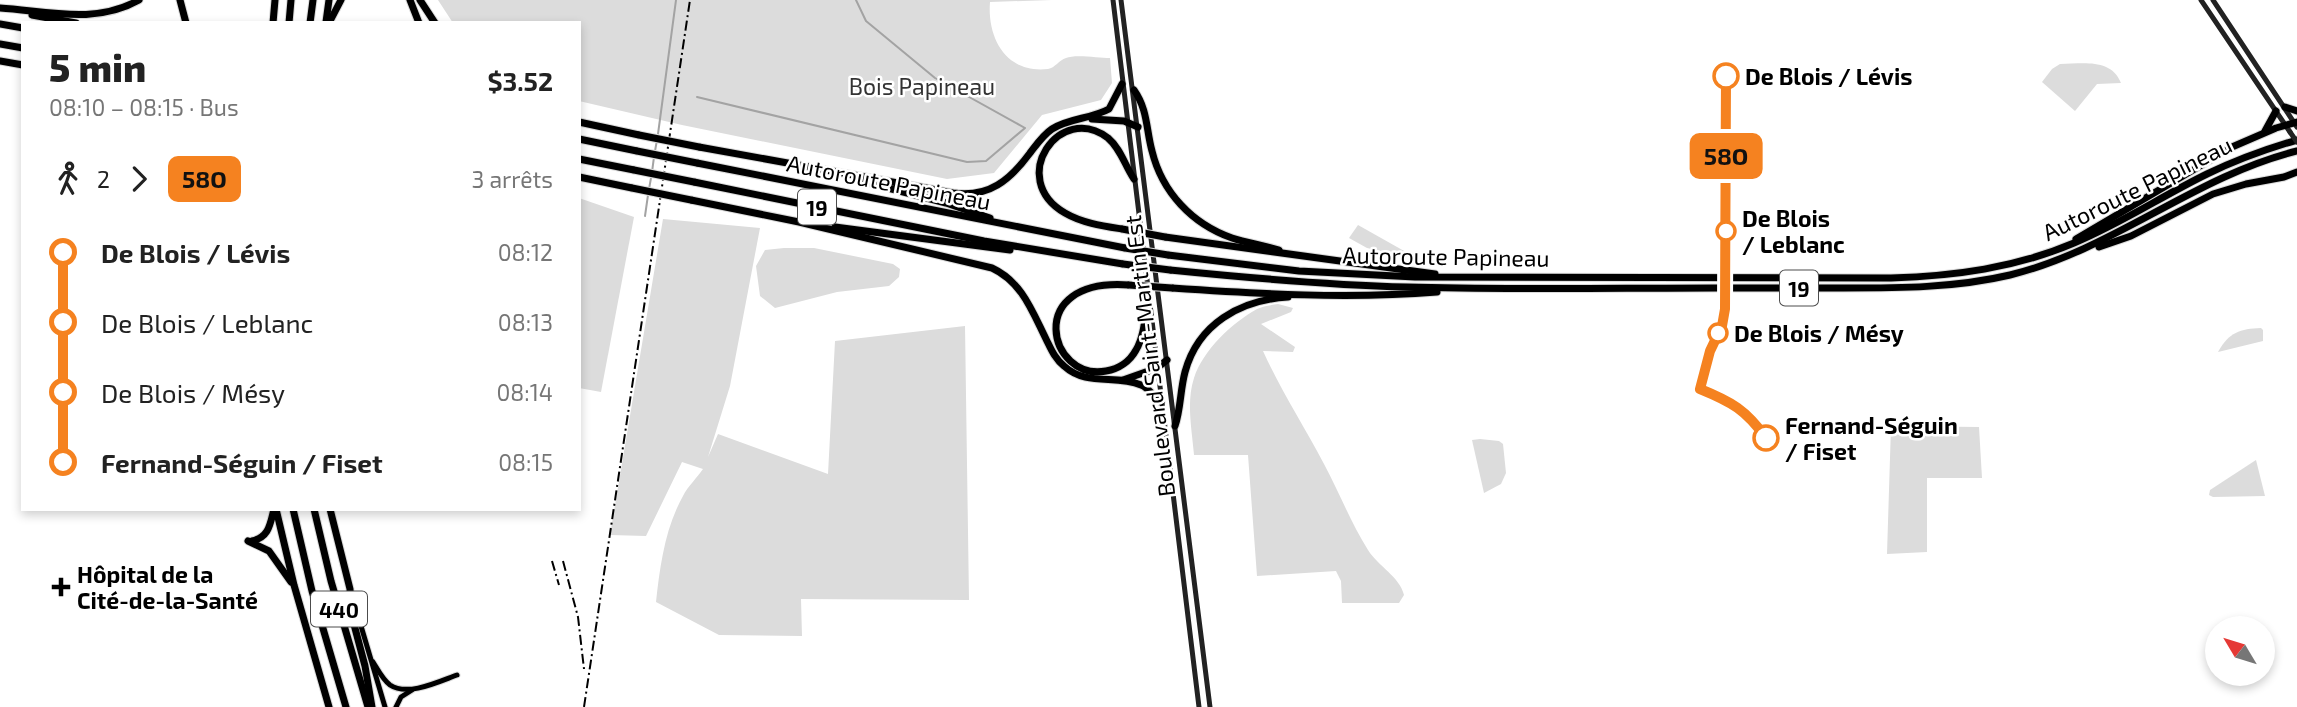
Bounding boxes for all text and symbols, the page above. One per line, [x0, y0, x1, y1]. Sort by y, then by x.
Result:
text: 5 min [49, 44, 146, 90]
place label: De Blois / Lévis [1745, 62, 1912, 90]
marker: De Blois / Lévis [1713, 63, 1739, 89]
text: $3.52 [487, 65, 553, 96]
park label: Bois Papineau [849, 72, 995, 100]
text: 08:10 – 08:15 · Bus [49, 93, 239, 121]
street label: Autoroute Papineau [2038, 130, 2236, 246]
line badge: 58O [1686, 133, 1766, 179]
text: 58O [1704, 141, 1748, 170]
street label: Autoroute Papineau [785, 148, 993, 216]
icon: walk [49, 160, 87, 198]
icon: forward [120, 160, 158, 198]
text: 58O [182, 164, 227, 193]
text: 2 [97, 165, 110, 193]
text: 3 arrêts [472, 165, 553, 193]
road number: 19 [798, 190, 836, 224]
place label: De Blois / Leblanc [1742, 204, 1845, 258]
street label: Boulevard Saint-Martin Est [1118, 213, 1180, 498]
marker: De Blois / Leblanc [1716, 221, 1736, 241]
text: De Blois / Lévis [101, 237, 290, 268]
text: 08:12 [498, 238, 553, 266]
street label: Autoroute Papineau [1342, 240, 1550, 272]
road number: 19 [1780, 270, 1818, 306]
text: De Blois / Leblanc [101, 307, 313, 338]
text: 08:13 [498, 308, 553, 336]
place label: De Blois / Mésy [1734, 319, 1904, 347]
marker: De Blois / Mésy [1708, 323, 1728, 343]
text: De Blois / Mésy [101, 377, 285, 408]
text: 08:14 [496, 378, 553, 406]
place label: Fernand-Séguin / Fiset [1785, 411, 1958, 465]
marker: Fernand-Séguin / Fiset [1753, 425, 1779, 451]
text: Fernand-Séguin / Fiset [101, 447, 383, 478]
text: 08:15 [498, 448, 553, 476]
place label: Hôpital de la Cité-de-la-Santé [77, 560, 258, 614]
marker: Hôpital de la Cité-de-la-Santé [51, 577, 71, 597]
road number: 440 [311, 592, 367, 626]
north arrow [2205, 616, 2275, 686]
map controls [2205, 616, 2275, 686]

